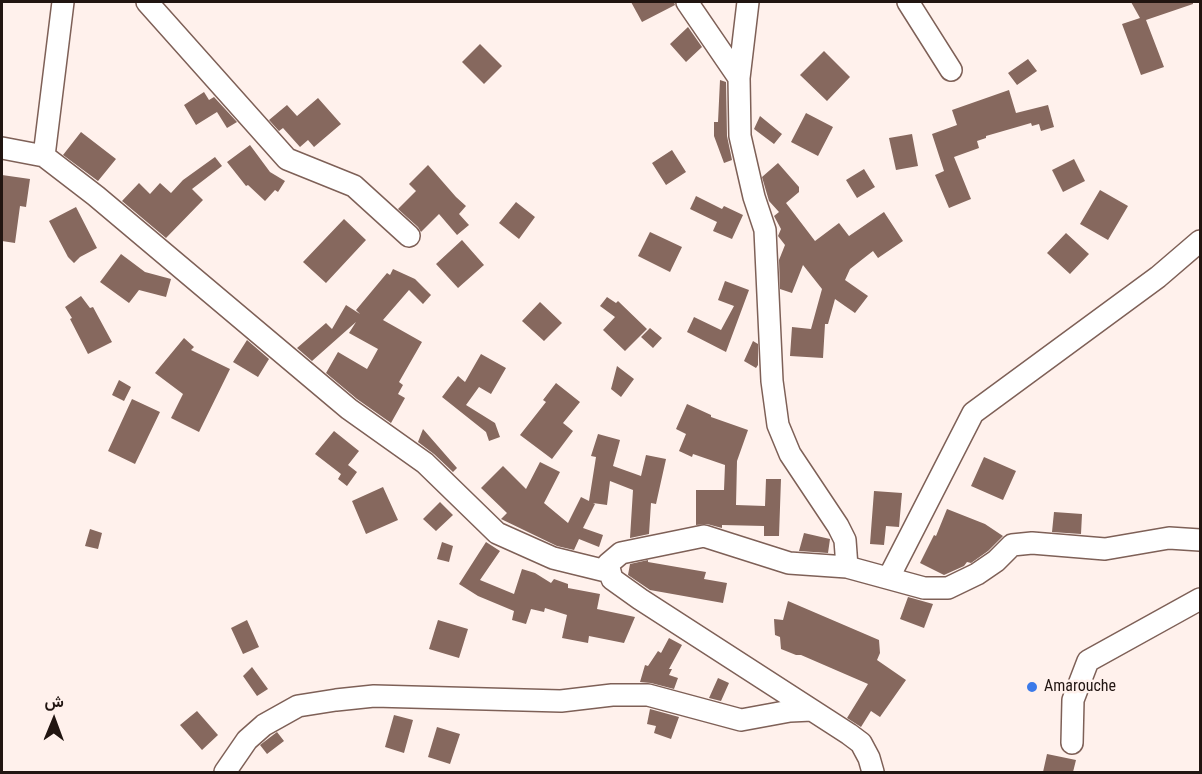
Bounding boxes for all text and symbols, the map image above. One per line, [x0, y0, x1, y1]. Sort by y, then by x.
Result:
place label: Amarouche [1044, 677, 1116, 697]
marker: Amarouche [1025, 680, 1039, 694]
north arrow [24, 690, 84, 750]
text: ش [45, 692, 64, 711]

